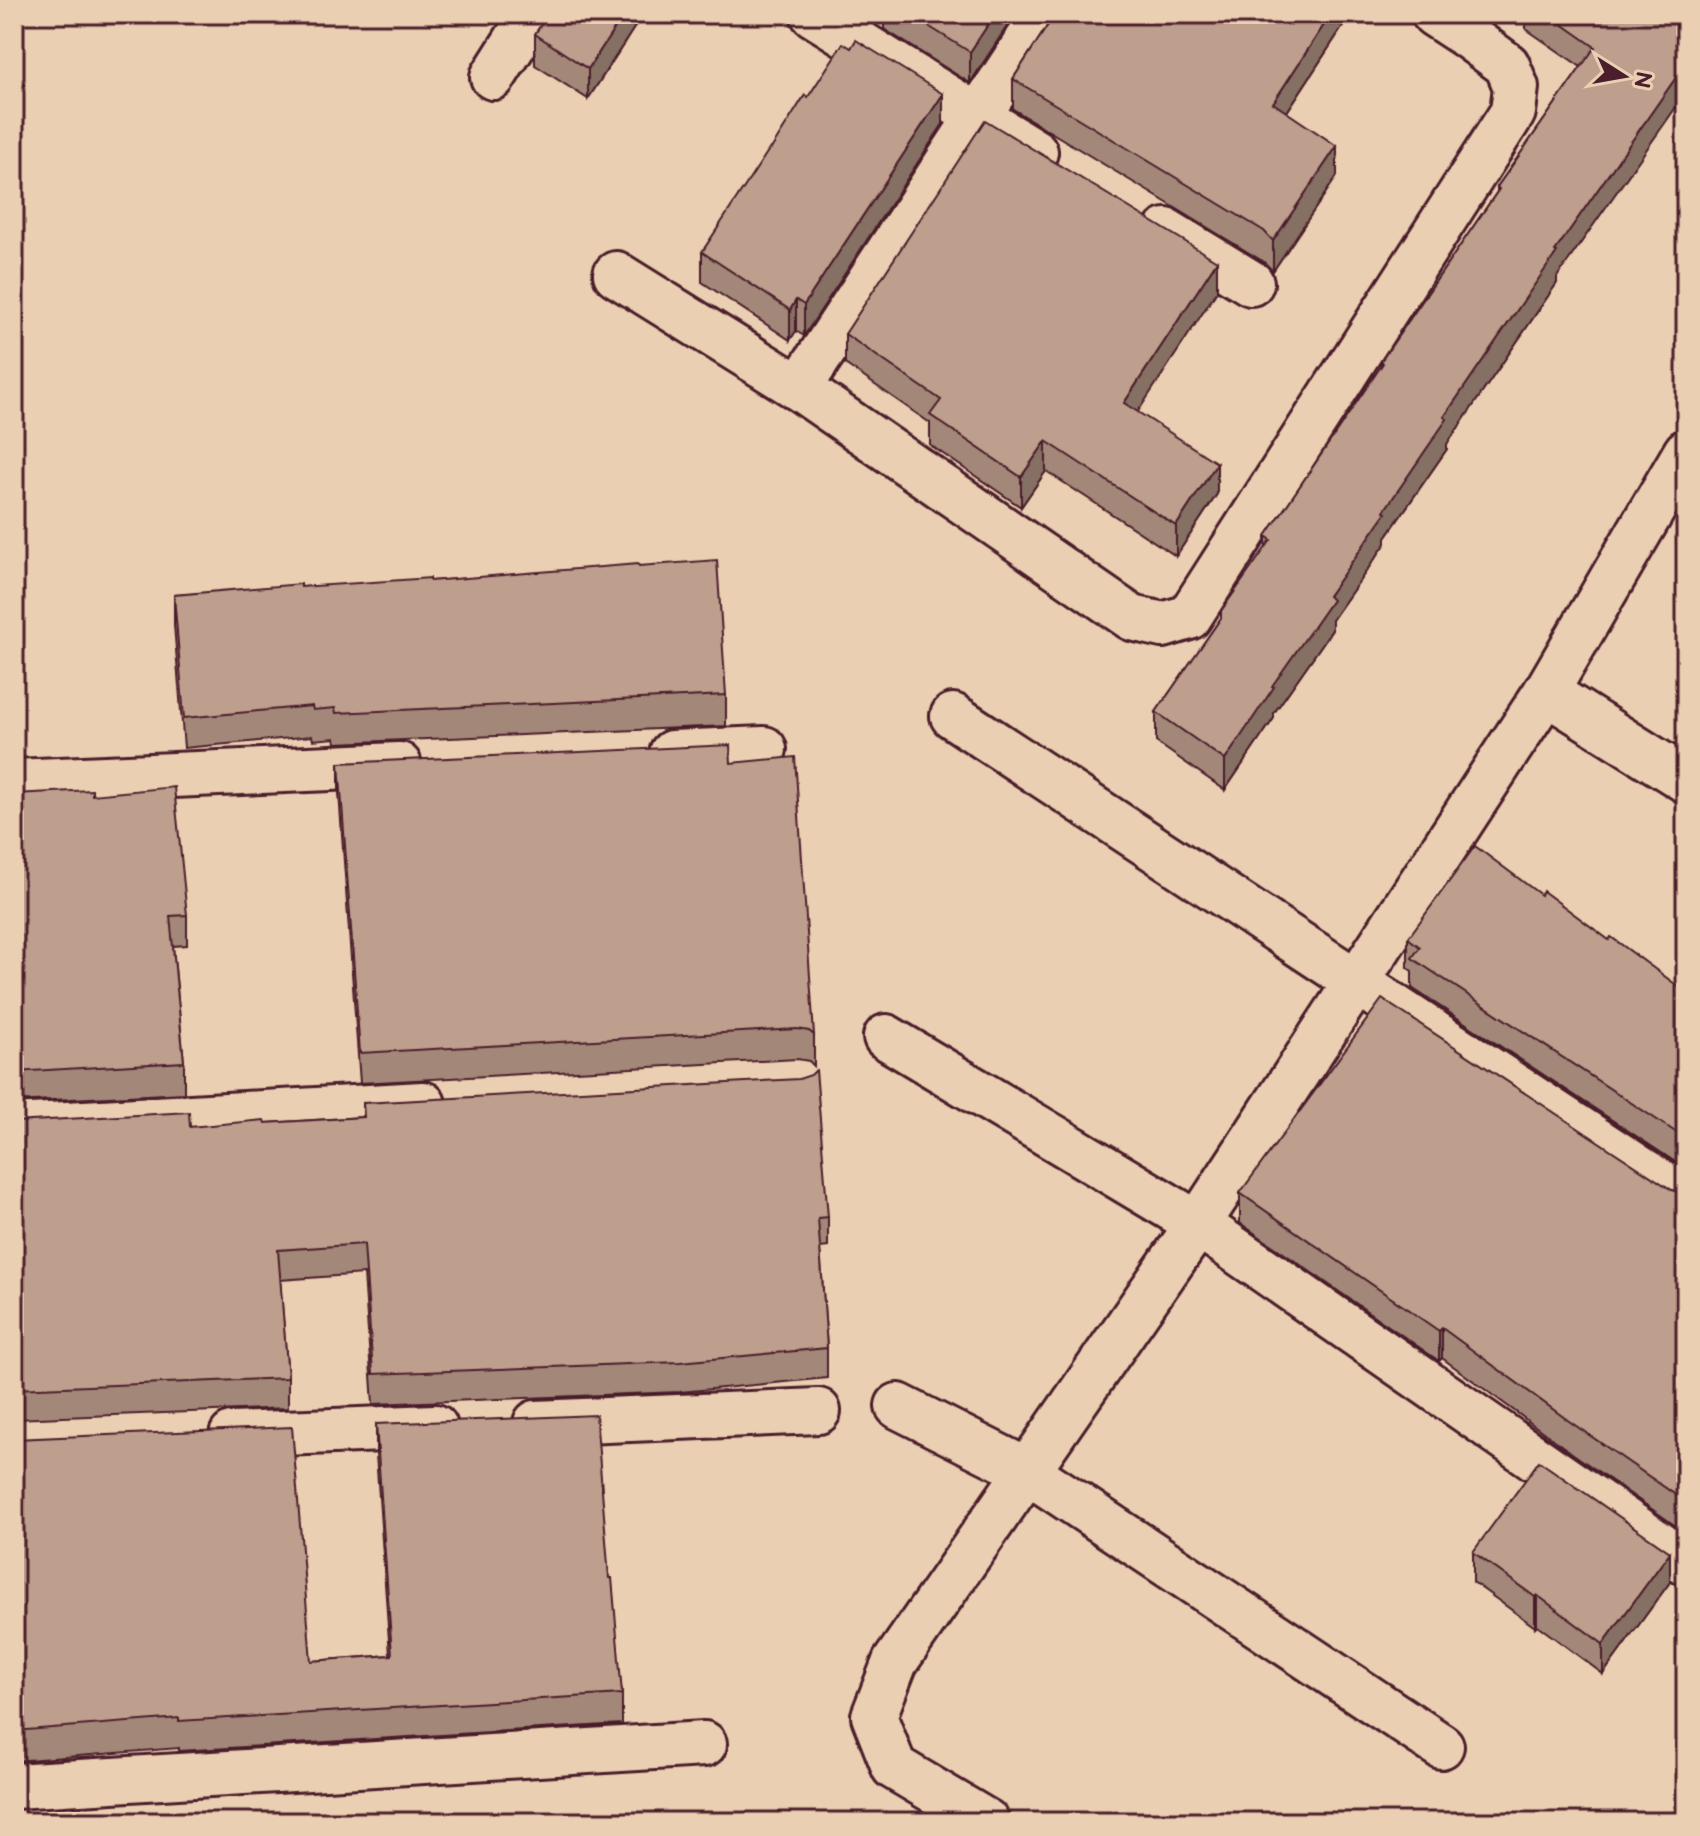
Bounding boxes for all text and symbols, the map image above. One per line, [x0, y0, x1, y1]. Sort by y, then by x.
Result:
north arrow [1584, 36, 1664, 116]
text: N [1627, 69, 1657, 90]

